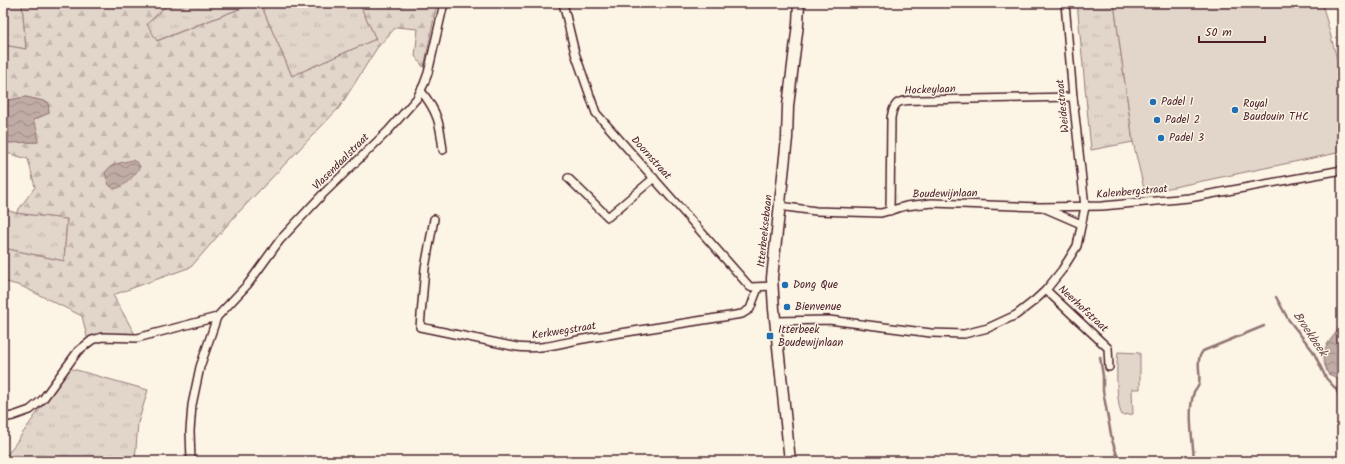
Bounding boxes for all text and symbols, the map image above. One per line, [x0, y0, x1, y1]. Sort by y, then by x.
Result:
scale bar [1199, 18, 1265, 44]
text: 50 m [1205, 23, 1232, 42]
street label: Weidestraat [1051, 78, 1075, 134]
street label: Hockeylaan [904, 80, 956, 100]
place label: Padel 1 [1161, 93, 1193, 111]
place label: Royal Baudouin THC [1243, 95, 1309, 126]
marker: Padel 1 [1148, 97, 1158, 107]
marker: Royal Baudouin THC [1230, 105, 1240, 115]
place label: Padel 2 [1165, 111, 1200, 129]
marker: Padel 2 [1152, 115, 1162, 125]
street label: Vlasendaalstraat [308, 129, 374, 195]
place label: Padel 3 [1169, 129, 1204, 147]
street label: Doornstraat [626, 132, 676, 185]
marker: Padel 3 [1156, 133, 1166, 143]
street label: Kalenbergstraat [1095, 180, 1169, 204]
street label: Boudewijnlaan [912, 184, 978, 204]
street label: Itterbeeksebaan [752, 194, 778, 268]
place label: Dong Que [793, 276, 838, 294]
marker: Dong Que [780, 280, 790, 290]
street label: Neerhofstraat [1054, 281, 1113, 338]
place label: Bienvenue [795, 298, 841, 316]
marker: Bienvenue [782, 302, 792, 312]
water label: Broekbeek [1288, 308, 1333, 362]
street label: Kerkwegstraat [530, 317, 598, 345]
place label: Itterbeek Boudewijnlaan [778, 321, 843, 352]
marker: Itterbeek Boudewijnlaan [765, 331, 775, 341]

